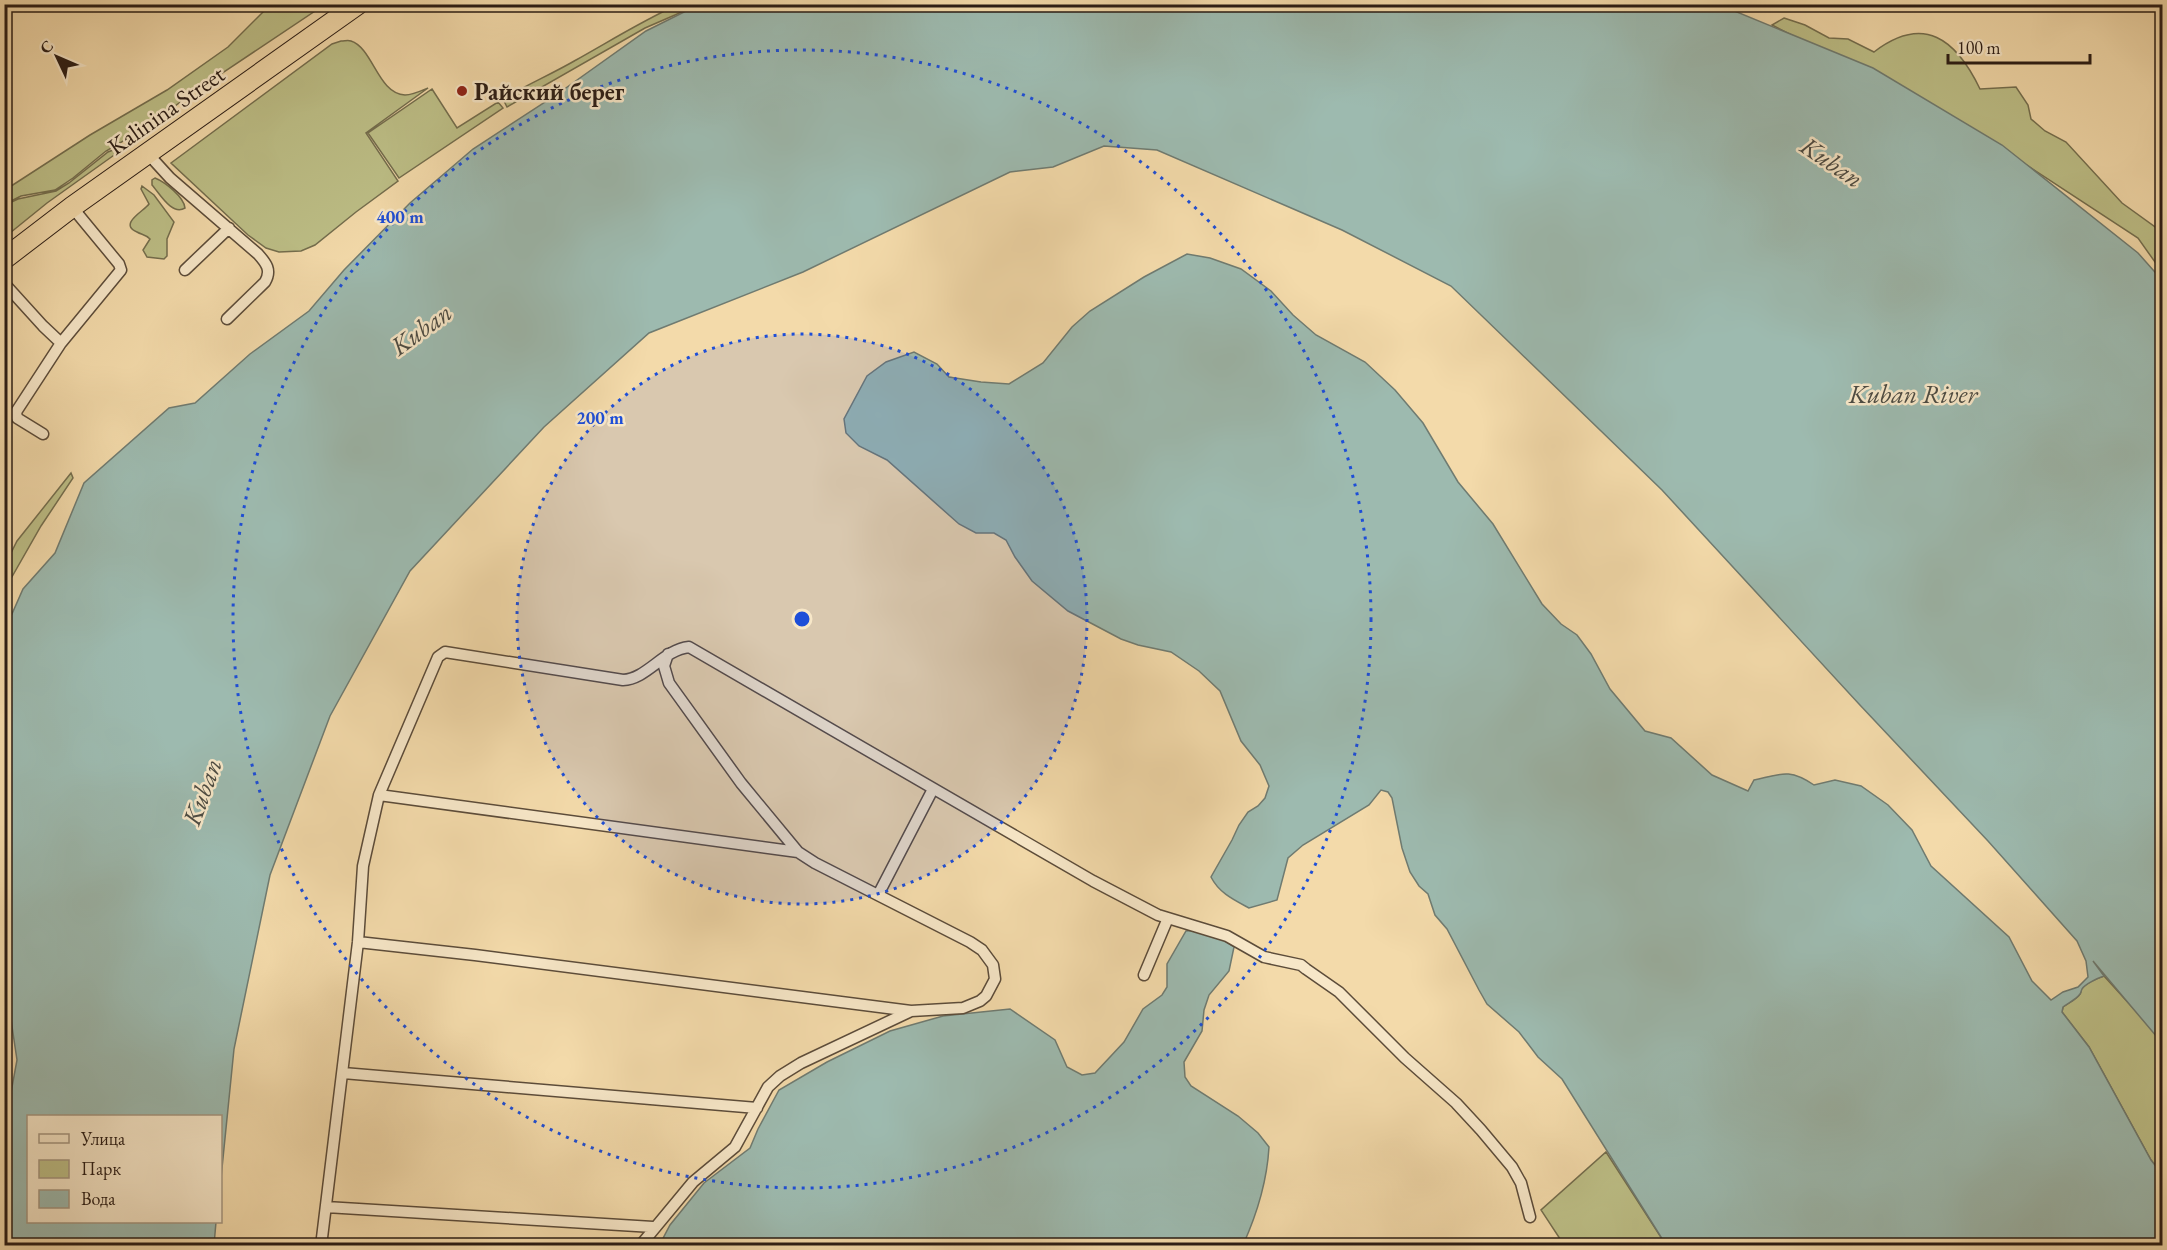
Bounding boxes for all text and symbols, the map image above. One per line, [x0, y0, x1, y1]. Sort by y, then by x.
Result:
north arrow [27, 27, 87, 87]
scale bar [1948, 27, 2090, 65]
text: С [35, 36, 58, 58]
text: 100 m [1957, 36, 2001, 59]
street label: Kalinina Street [101, 58, 231, 162]
place label: Райский берег [474, 76, 625, 107]
marker: Райский берег [455, 84, 469, 98]
water label: Kuban [1793, 128, 1870, 195]
text: 400 m [376, 205, 424, 228]
water label: Kuban [383, 295, 459, 363]
water label: Kuban River [1848, 377, 1978, 411]
text: 200 m [576, 406, 624, 429]
centre of rings [792, 609, 812, 629]
water label: Kuban [174, 754, 230, 831]
legend [27, 1115, 222, 1223]
text: Улица [80, 1127, 126, 1150]
text: Парк [81, 1157, 121, 1180]
text: Вода [81, 1187, 116, 1210]

